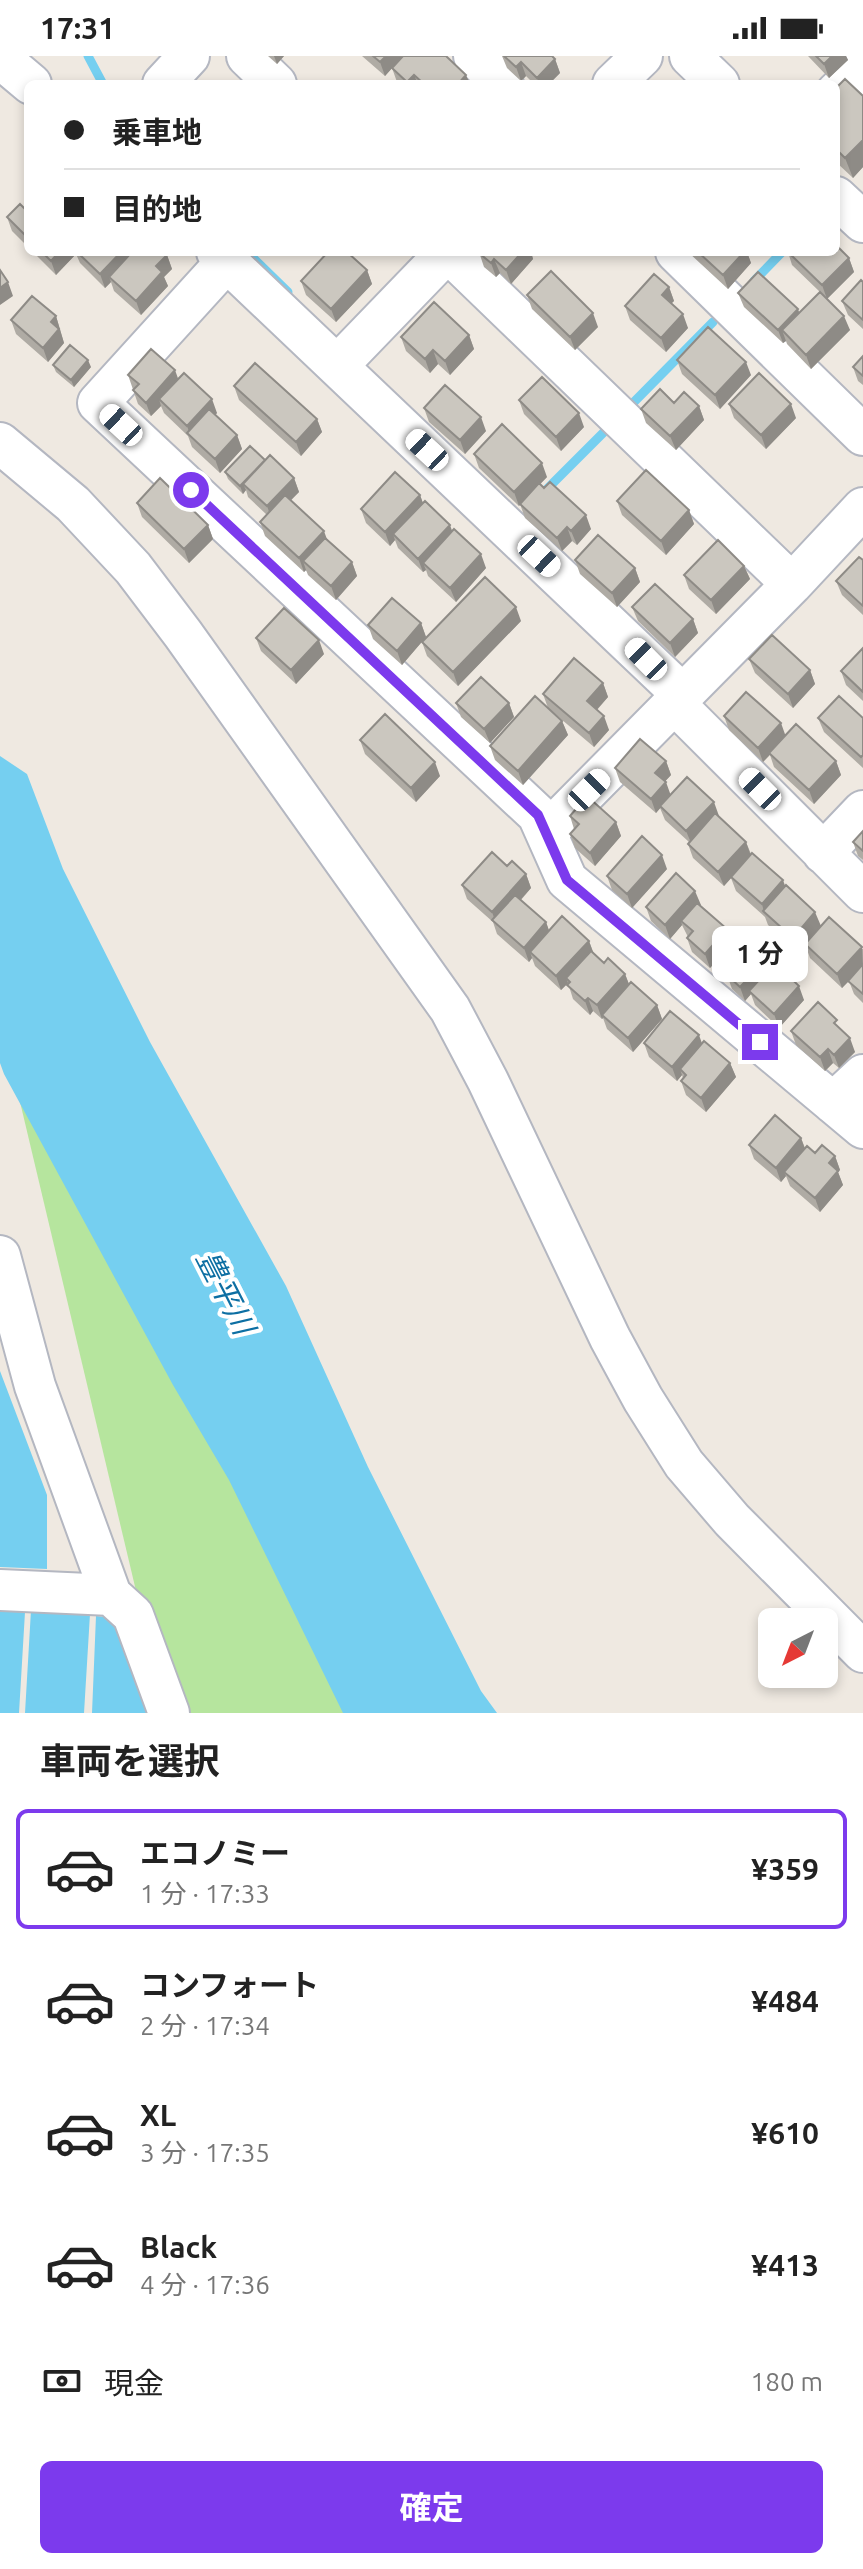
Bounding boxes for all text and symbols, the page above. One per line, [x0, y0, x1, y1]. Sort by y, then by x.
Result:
text: 17:31 [40, 11, 115, 45]
text: 乗車地 [112, 115, 202, 149]
text: 目的地 [112, 192, 202, 226]
car [95, 400, 147, 450]
car [401, 425, 453, 475]
route start [173, 472, 209, 508]
car [513, 531, 565, 581]
car [621, 634, 671, 684]
car [735, 764, 785, 814]
car [564, 765, 614, 815]
callout: 1 分 [712, 926, 808, 982]
text: 1 分 [737, 939, 783, 968]
route end [742, 1024, 778, 1060]
water label: 豊平川 [190, 1244, 263, 1342]
north arrow [758, 1608, 838, 1688]
map controls [758, 1608, 838, 1688]
text: 車両を選択 [40, 1740, 220, 1781]
icon: car [44, 1833, 116, 1905]
text: エコノミー [140, 1836, 290, 1870]
text: ¥359 [751, 1852, 819, 1886]
text: 1 分 · 17:33 [140, 1879, 270, 1908]
icon: car [44, 1965, 116, 2037]
text: コンフォート [140, 1968, 319, 2002]
text: ¥484 [751, 1984, 819, 2018]
text: 2 分 · 17:34 [140, 2011, 270, 2040]
icon: car [44, 2097, 116, 2169]
text: XL [140, 2098, 176, 2132]
text: ¥610 [751, 2116, 819, 2150]
text: 3 分 · 17:35 [140, 2138, 270, 2167]
icon: car [44, 2229, 116, 2301]
text: Black [140, 2230, 217, 2264]
text: ¥413 [751, 2248, 819, 2282]
text: 4 分 · 17:36 [140, 2270, 270, 2299]
icon: cash [40, 2359, 84, 2403]
text: 現金 [104, 2366, 164, 2400]
text: 180 m [751, 2367, 823, 2396]
button: 確定 [40, 2461, 823, 2553]

